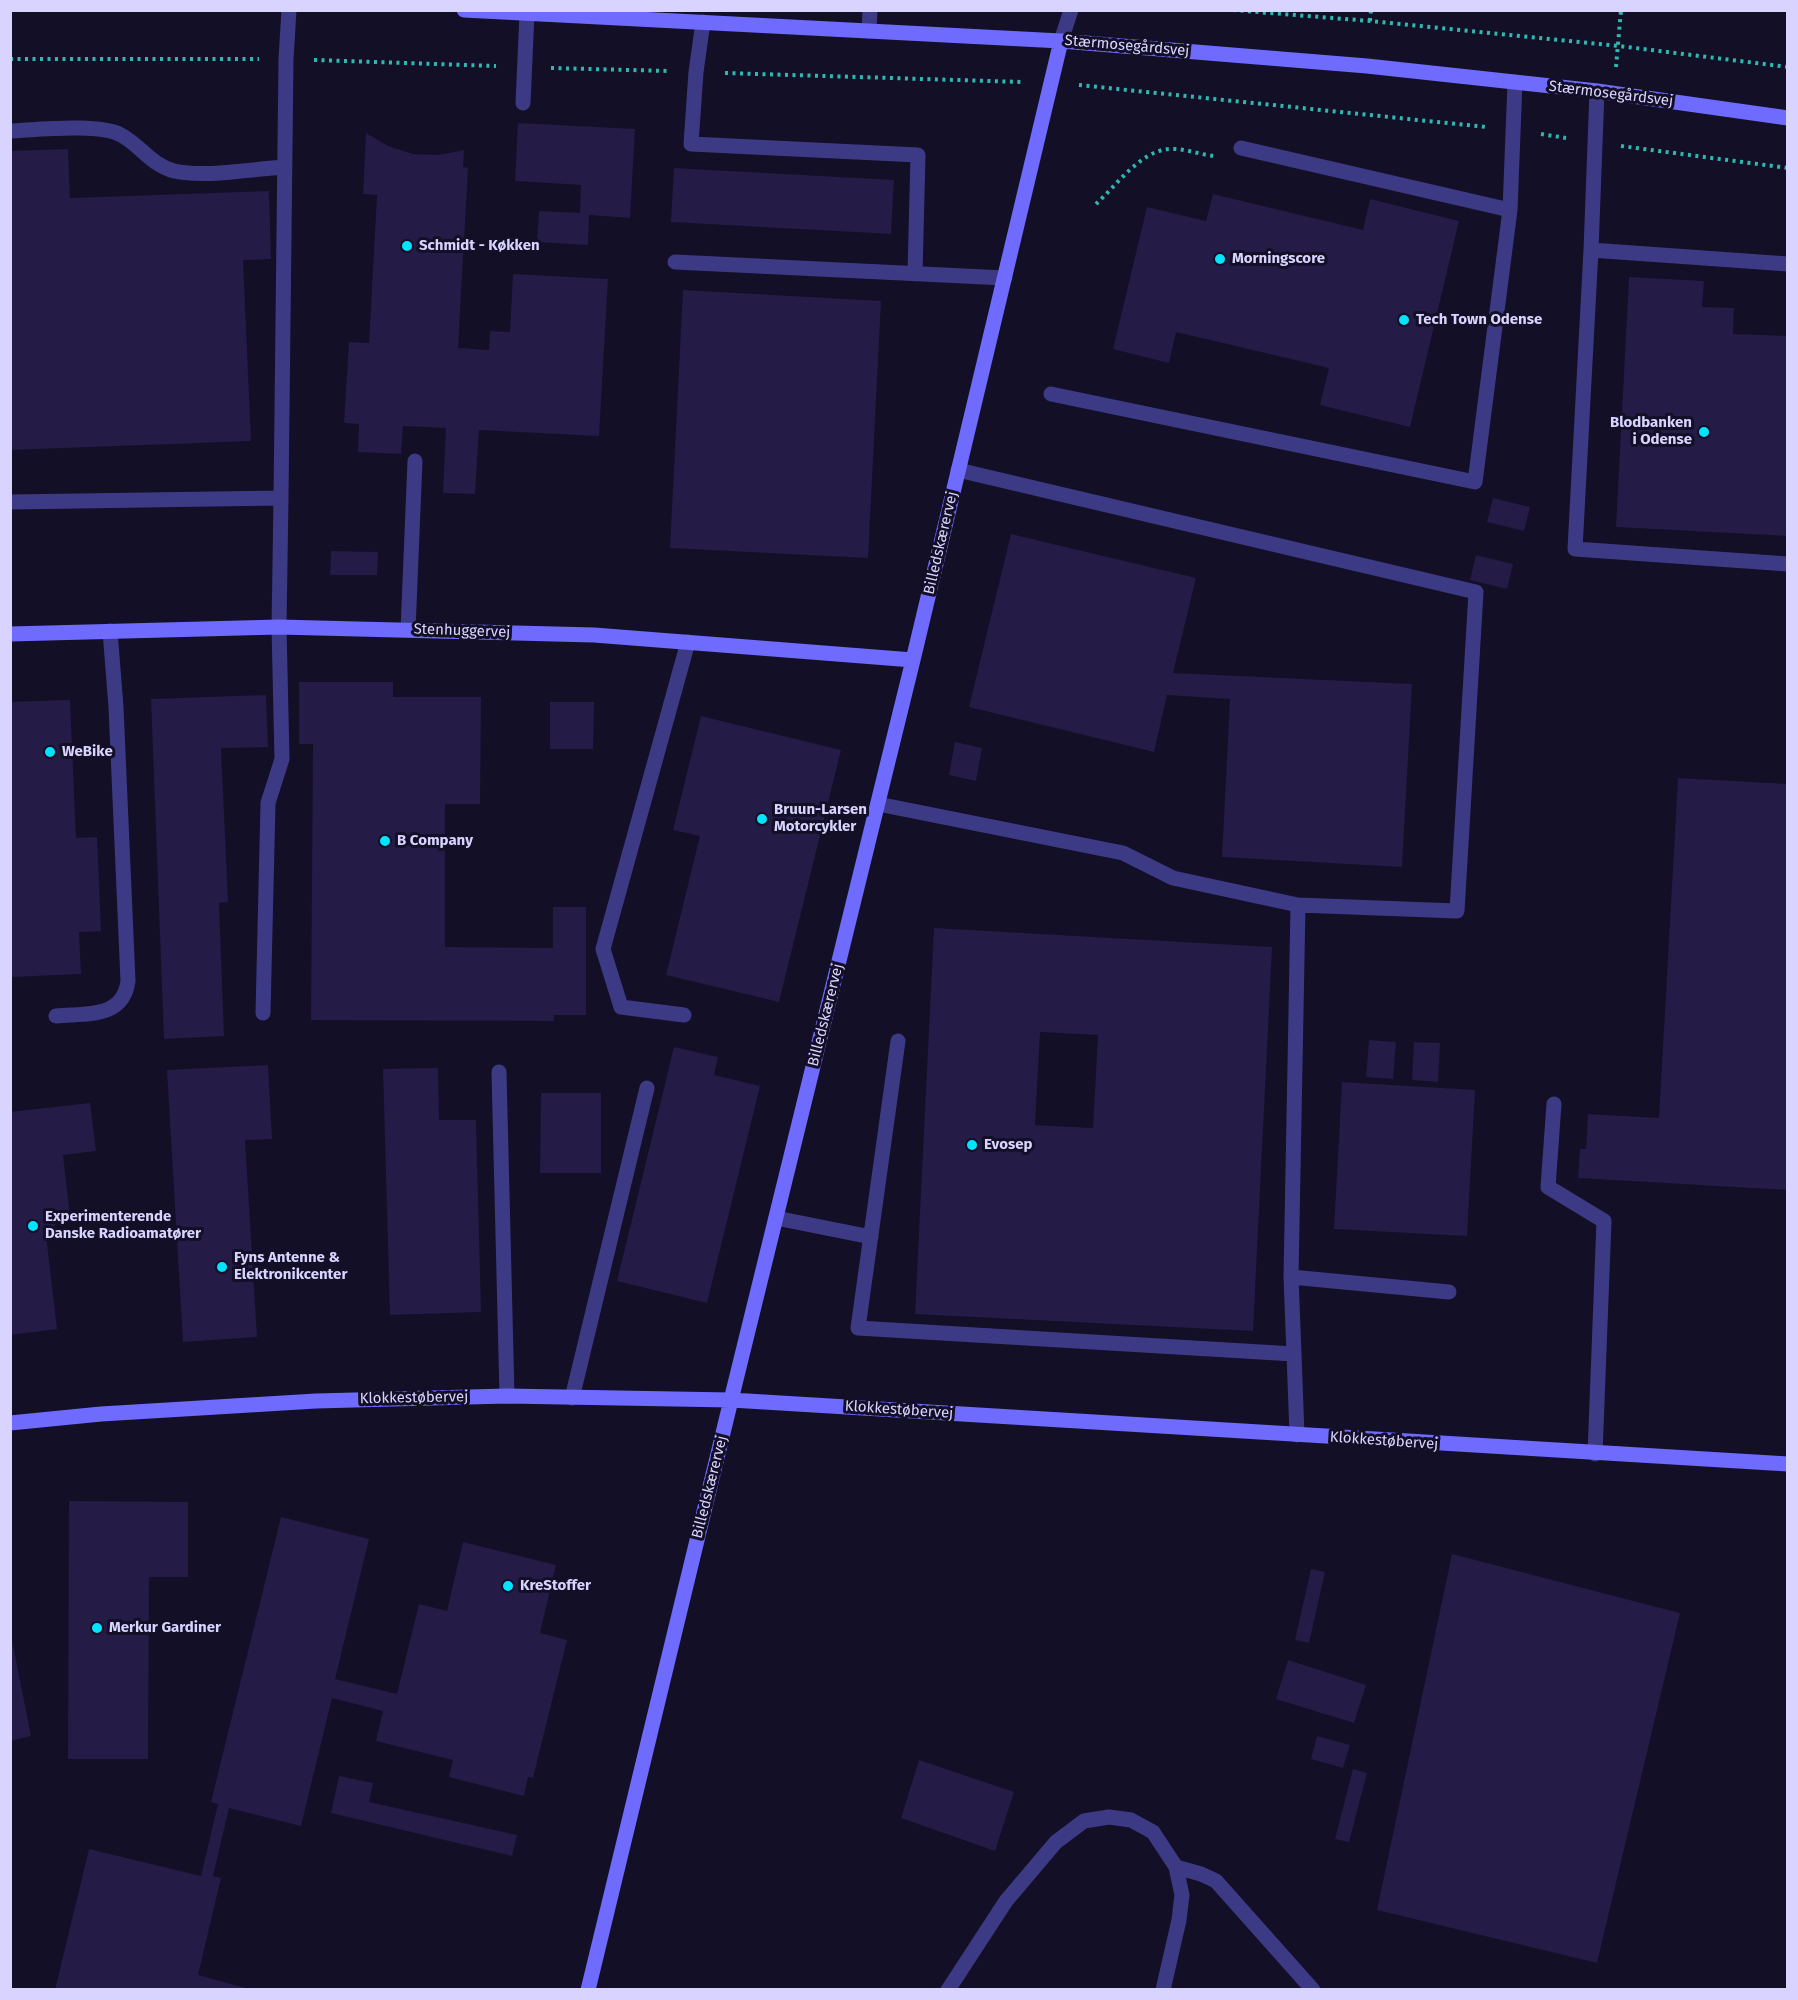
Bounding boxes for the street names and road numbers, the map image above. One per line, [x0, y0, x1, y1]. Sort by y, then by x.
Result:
street label: Stærmosegårdsvej [1064, 32, 1190, 60]
street label: Stærmosegårdsvej [1548, 77, 1674, 111]
street label: Billedskærervej [920, 490, 962, 596]
street label: Stenhuggervej [413, 620, 511, 642]
street label: Billedskærervej [805, 962, 847, 1068]
street label: Klokkestøbervej [359, 1388, 469, 1408]
street label: Klokkestøbervej [844, 1397, 954, 1423]
street label: Klokkestøbervej [1329, 1428, 1439, 1454]
street label: Billedskærervej [689, 1434, 731, 1540]

